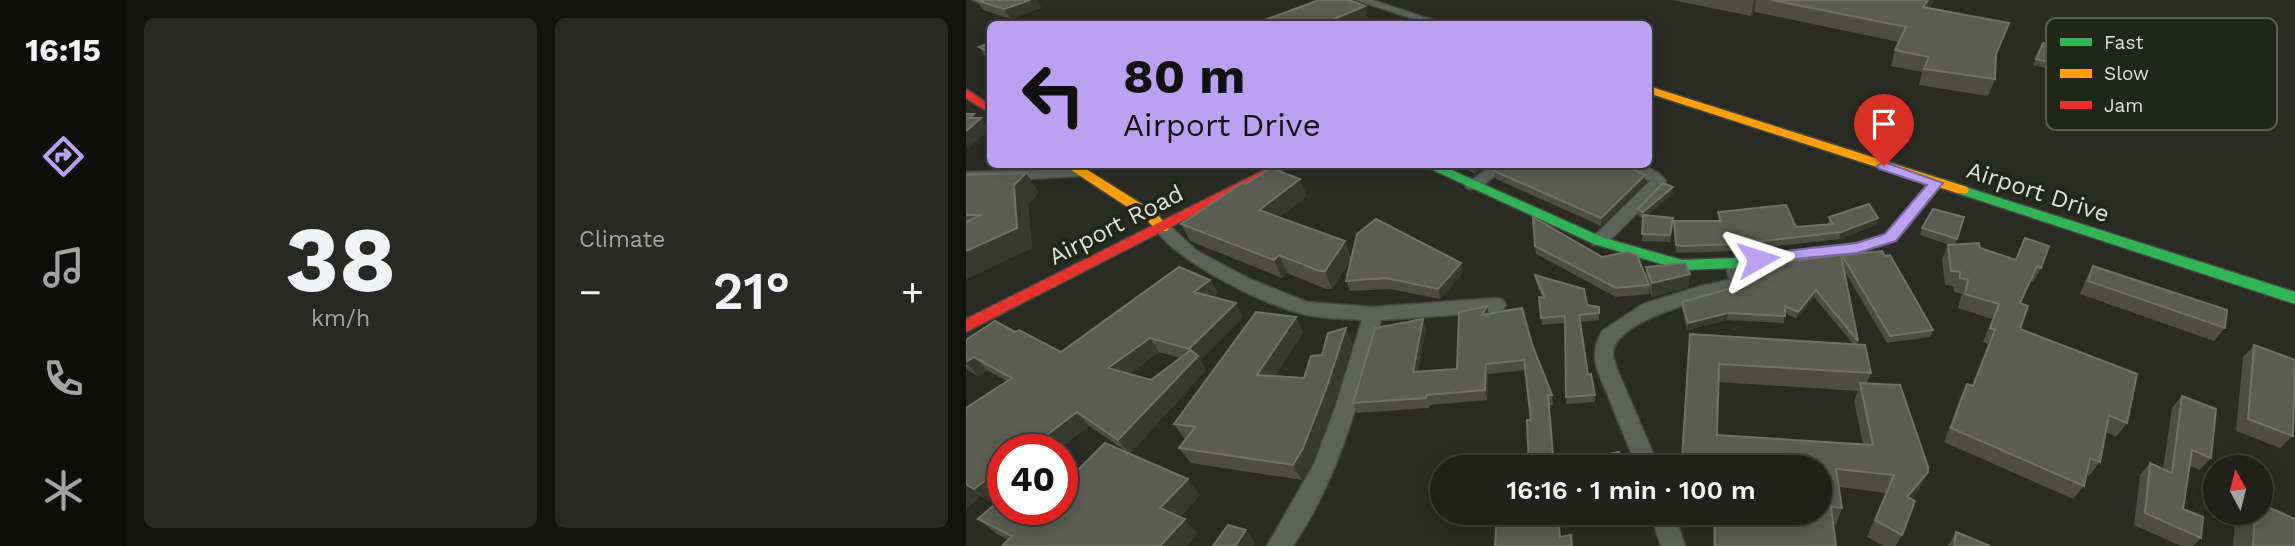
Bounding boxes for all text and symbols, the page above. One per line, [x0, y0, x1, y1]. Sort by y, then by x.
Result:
legend [2046, 18, 2277, 130]
text: 16:15 [25, 31, 101, 69]
text: Fast [2104, 31, 2143, 54]
text: 80 m [1123, 47, 1245, 105]
icon: left [1008, 49, 1099, 140]
text: Slow [2104, 62, 2149, 85]
pin [1854, 94, 1914, 166]
text: Jam [2104, 94, 2143, 117]
icon: arrive [1865, 105, 1903, 143]
text: Airport Drive [1123, 106, 1321, 144]
icon: directions [39, 132, 88, 181]
street label: Airport Drive [1963, 156, 2113, 228]
street label: Airport Road [1044, 179, 1188, 271]
text: 38 [285, 206, 396, 313]
position arrow [1721, 222, 1795, 296]
text: Climate [579, 226, 665, 253]
icon: music [39, 243, 88, 292]
text: 21° [713, 261, 790, 322]
text: − [579, 270, 602, 314]
text: + [901, 270, 924, 314]
text: km/h [311, 305, 370, 332]
icon: phone [39, 354, 88, 403]
speed limit sign: 40 [987, 434, 1078, 525]
north arrow [2203, 455, 2273, 525]
map controls [2203, 455, 2273, 525]
icon: climate [39, 466, 88, 515]
text: 16:16 · 1 min · 100 m [1507, 475, 1755, 505]

